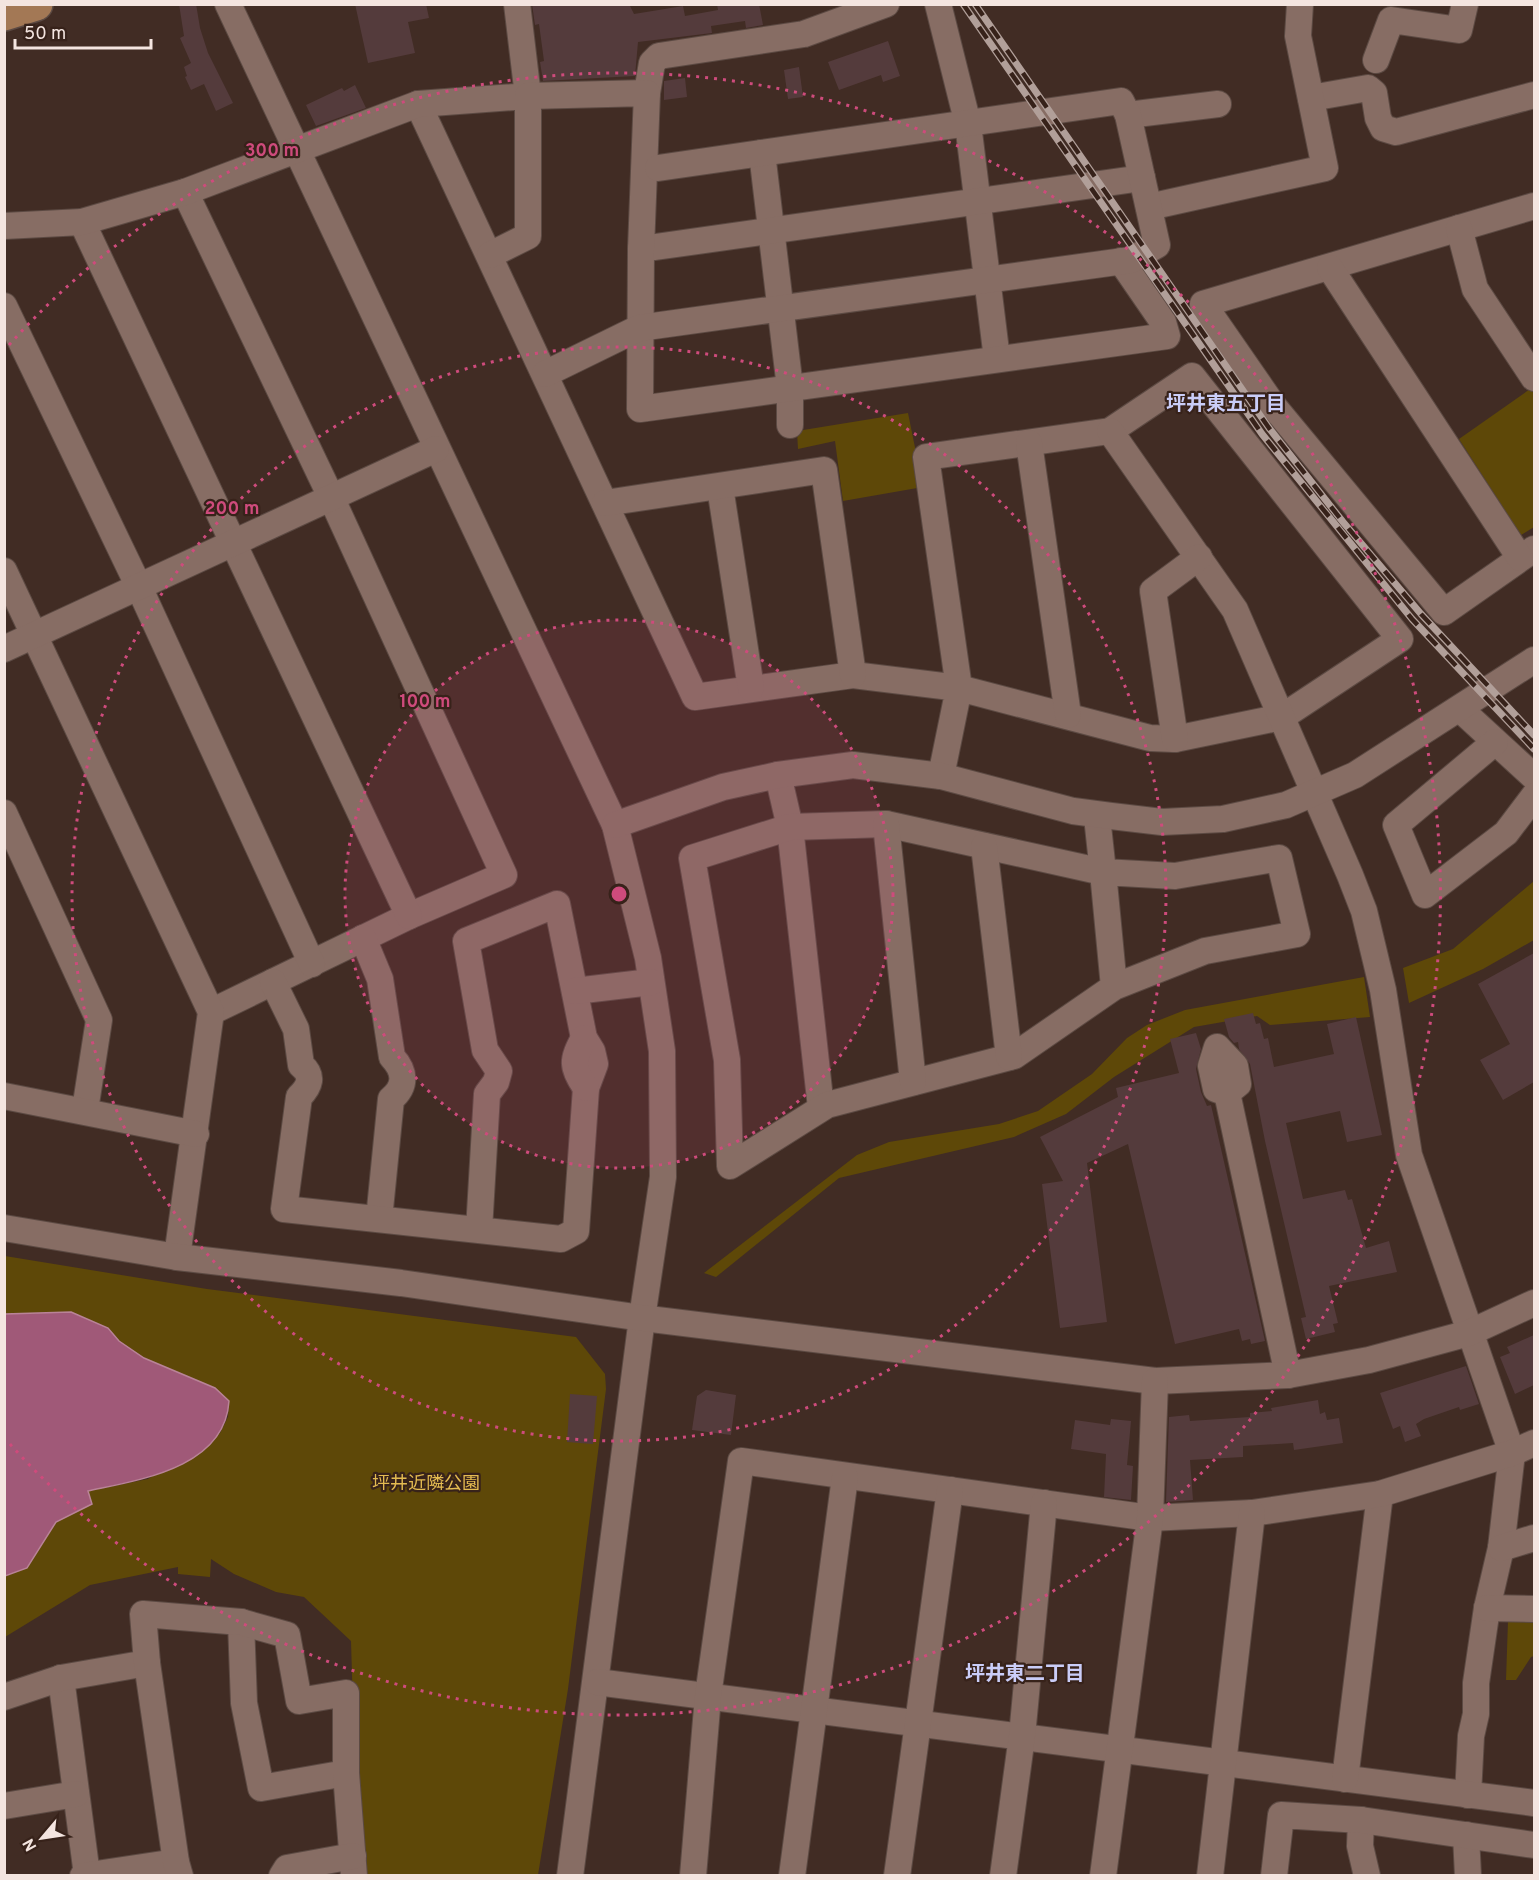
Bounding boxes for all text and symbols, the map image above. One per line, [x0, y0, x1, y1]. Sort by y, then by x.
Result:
scale bar [15, 12, 152, 50]
text: 50 m [24, 23, 66, 46]
text: 300 m [245, 140, 299, 163]
district label: 坪井東五丁目 [1166, 392, 1286, 418]
text: 200 m [204, 498, 260, 521]
text: 100 m [399, 691, 451, 714]
centre of rings [609, 884, 629, 904]
park label: 坪井近隣公園 [372, 1473, 480, 1496]
district label: 坪井東二丁目 [965, 1662, 1085, 1688]
north arrow [12, 1808, 72, 1868]
text: N [19, 1834, 42, 1854]

